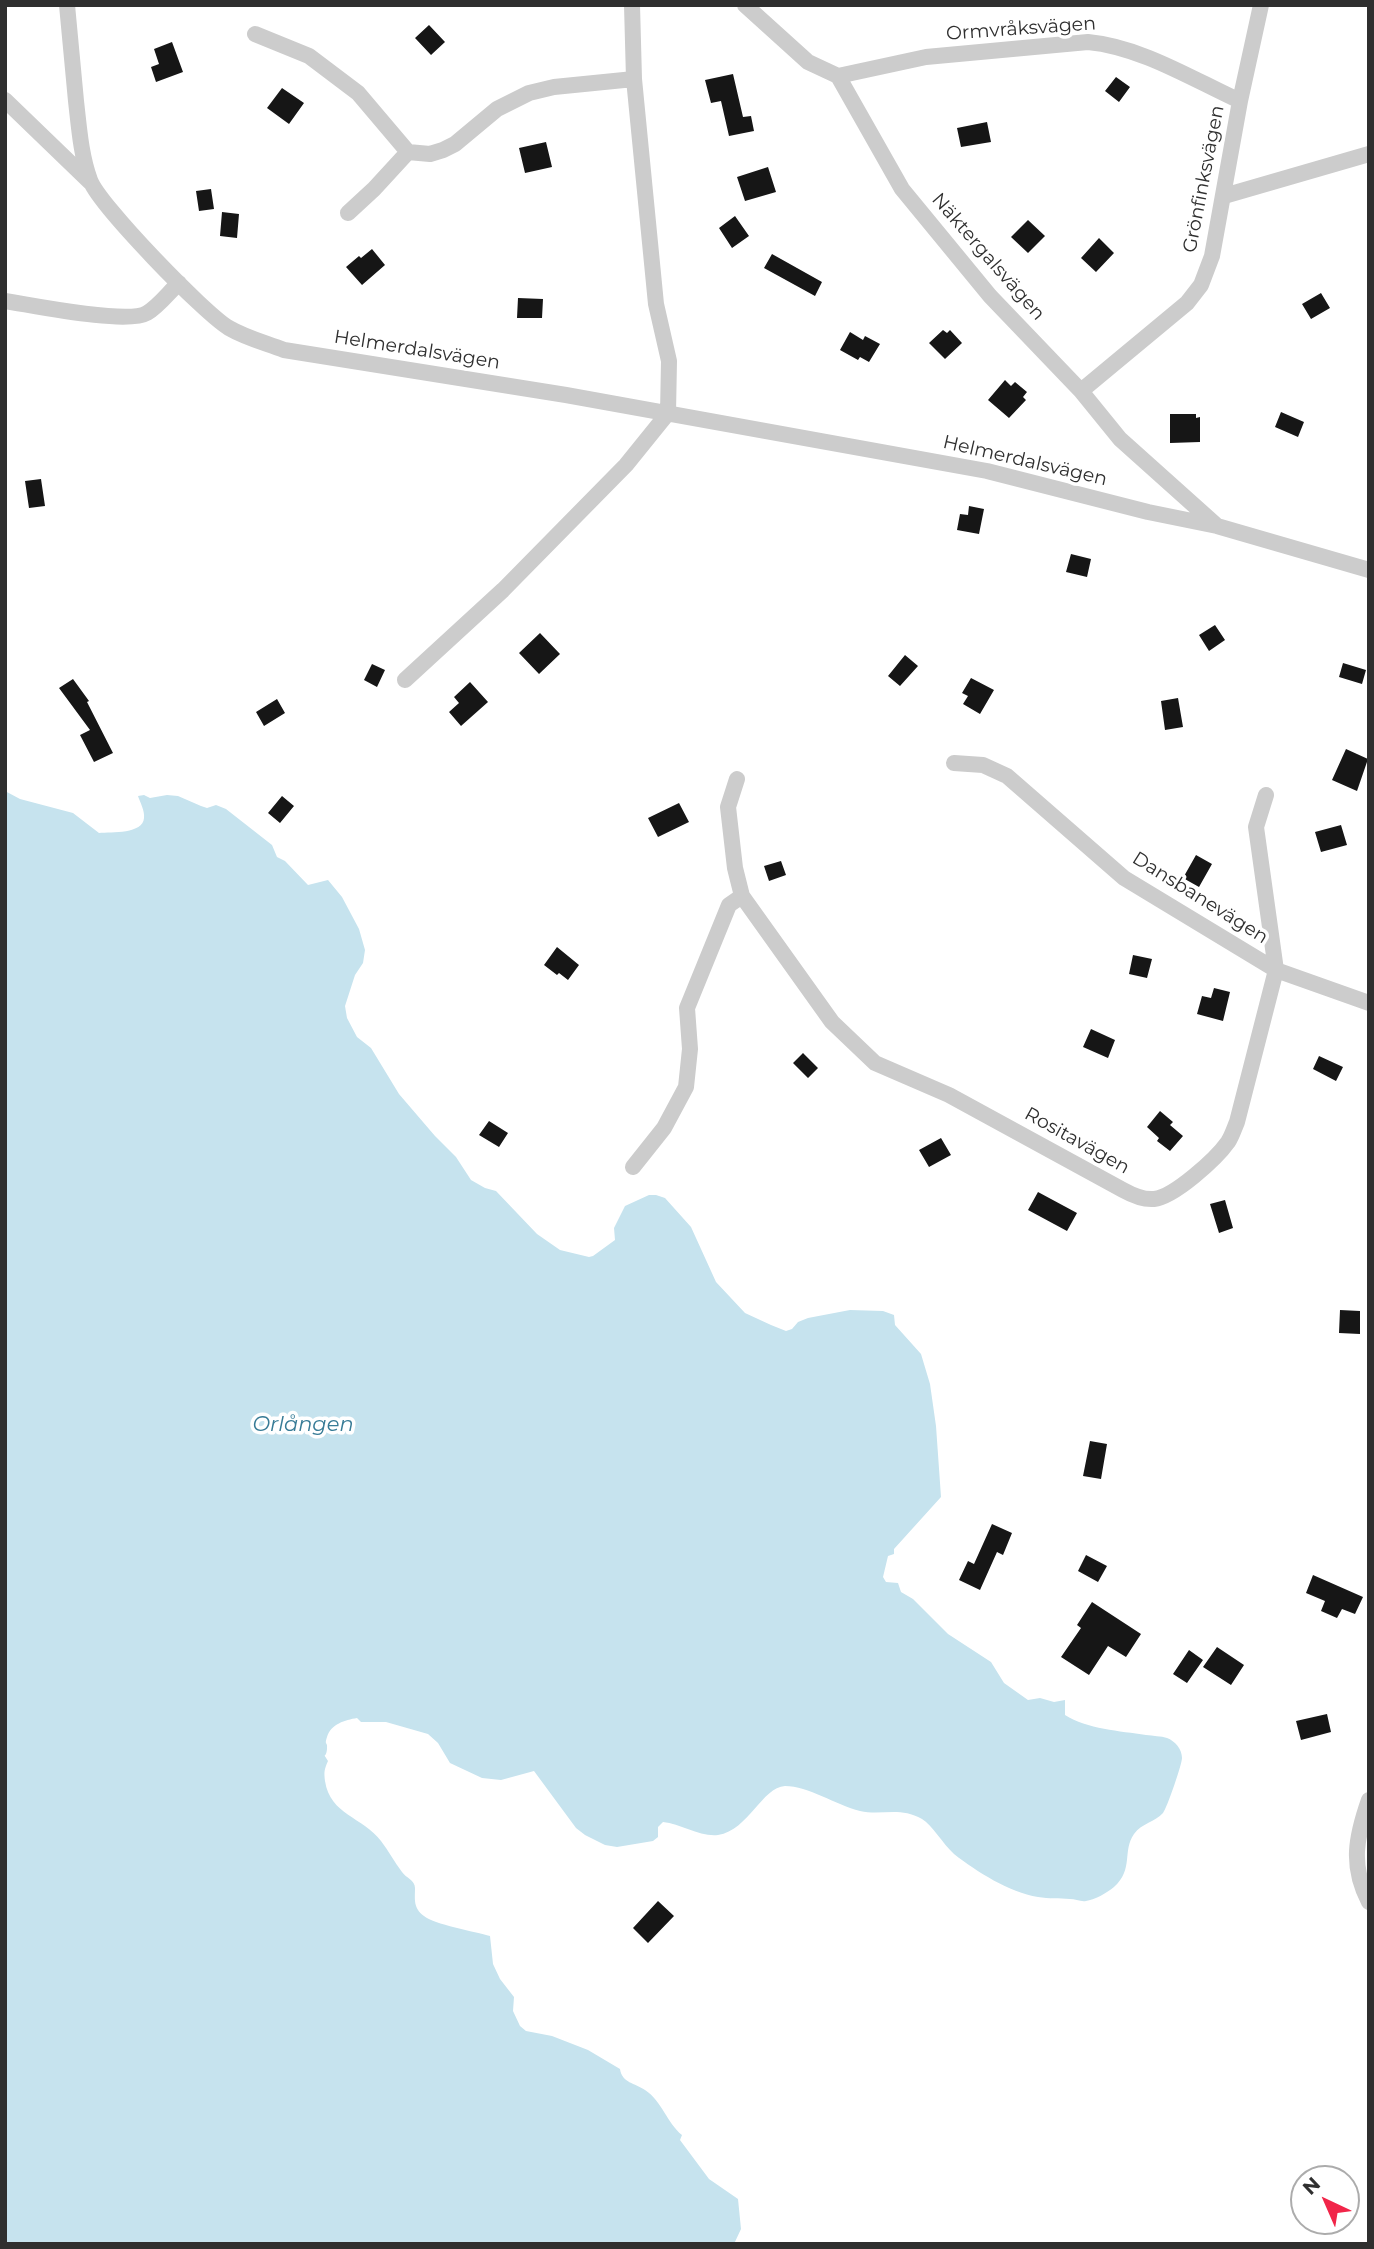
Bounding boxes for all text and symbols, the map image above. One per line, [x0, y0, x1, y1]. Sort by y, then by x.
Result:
street label: Ormvråksvägen [945, 12, 1097, 46]
street label: Grönfinksvägen [1179, 103, 1229, 255]
street label: Näktergalsvägen [927, 189, 1049, 325]
street label: Helmerdalsvägen [332, 326, 502, 374]
street label: Helmerdalsvägen [941, 431, 1109, 491]
street label: Dansbanevägen [1128, 847, 1272, 949]
street label: Rositavägen [1020, 1103, 1134, 1179]
water label: Orlången [252, 1412, 354, 1438]
north arrow [1290, 2165, 1360, 2235]
text: N [1298, 2172, 1325, 2200]

